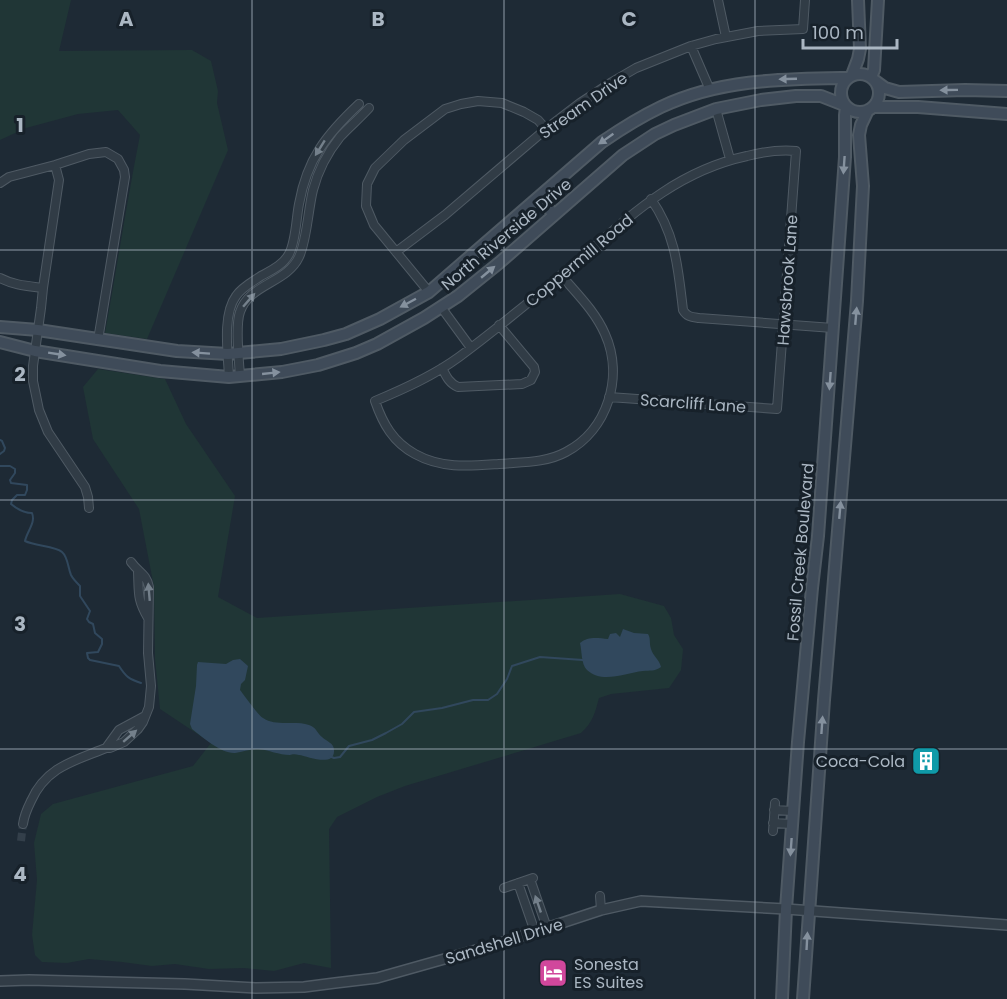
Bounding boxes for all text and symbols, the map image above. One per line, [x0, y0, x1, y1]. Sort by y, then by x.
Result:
text: A [119, 5, 134, 33]
text: B [371, 5, 385, 33]
text: C [621, 5, 637, 33]
scale bar [803, 12, 898, 50]
text: 100 m [812, 20, 864, 45]
street label: Stream Drive [535, 66, 632, 144]
one-way arrow [779, 74, 798, 84]
one-way arrow [939, 85, 958, 95]
text: 1 [16, 111, 24, 139]
one-way arrow [599, 133, 615, 145]
one-way arrow [315, 140, 326, 156]
one-way arrow [839, 156, 849, 175]
street label: North Riverside Drive [436, 173, 576, 296]
street label: Coppermill Road [520, 208, 638, 312]
street label: Hawsbrook Lane [771, 214, 804, 346]
one-way arrow [480, 266, 495, 279]
one-way arrow [242, 292, 255, 308]
one-way arrow [399, 298, 416, 308]
one-way arrow [851, 306, 861, 325]
one-way arrow [192, 348, 211, 358]
one-way arrow [48, 350, 67, 359]
text: 2 [14, 360, 26, 388]
one-way arrow [262, 368, 281, 378]
one-way arrow [825, 371, 834, 390]
street label: Scarcliff Lane [639, 388, 747, 419]
street label: Fossil Creek Boulevard [781, 462, 820, 642]
one-way arrow [835, 500, 845, 519]
one-way arrow [144, 583, 154, 602]
text: 3 [14, 610, 26, 638]
one-way arrow [818, 716, 827, 735]
one-way arrow [122, 730, 138, 743]
building icon: Coca-Cola [910, 745, 942, 777]
place label: Coca-Cola [816, 750, 905, 773]
one-way arrow [786, 838, 796, 857]
text: 4 [13, 860, 27, 888]
one-way arrow [533, 895, 543, 913]
street label: Sandshell Drive [442, 913, 566, 970]
one-way arrow [802, 931, 811, 950]
place label: Sonesta ES Suites [574, 953, 644, 994]
hotel icon: Sonesta ES Suites [537, 957, 569, 989]

